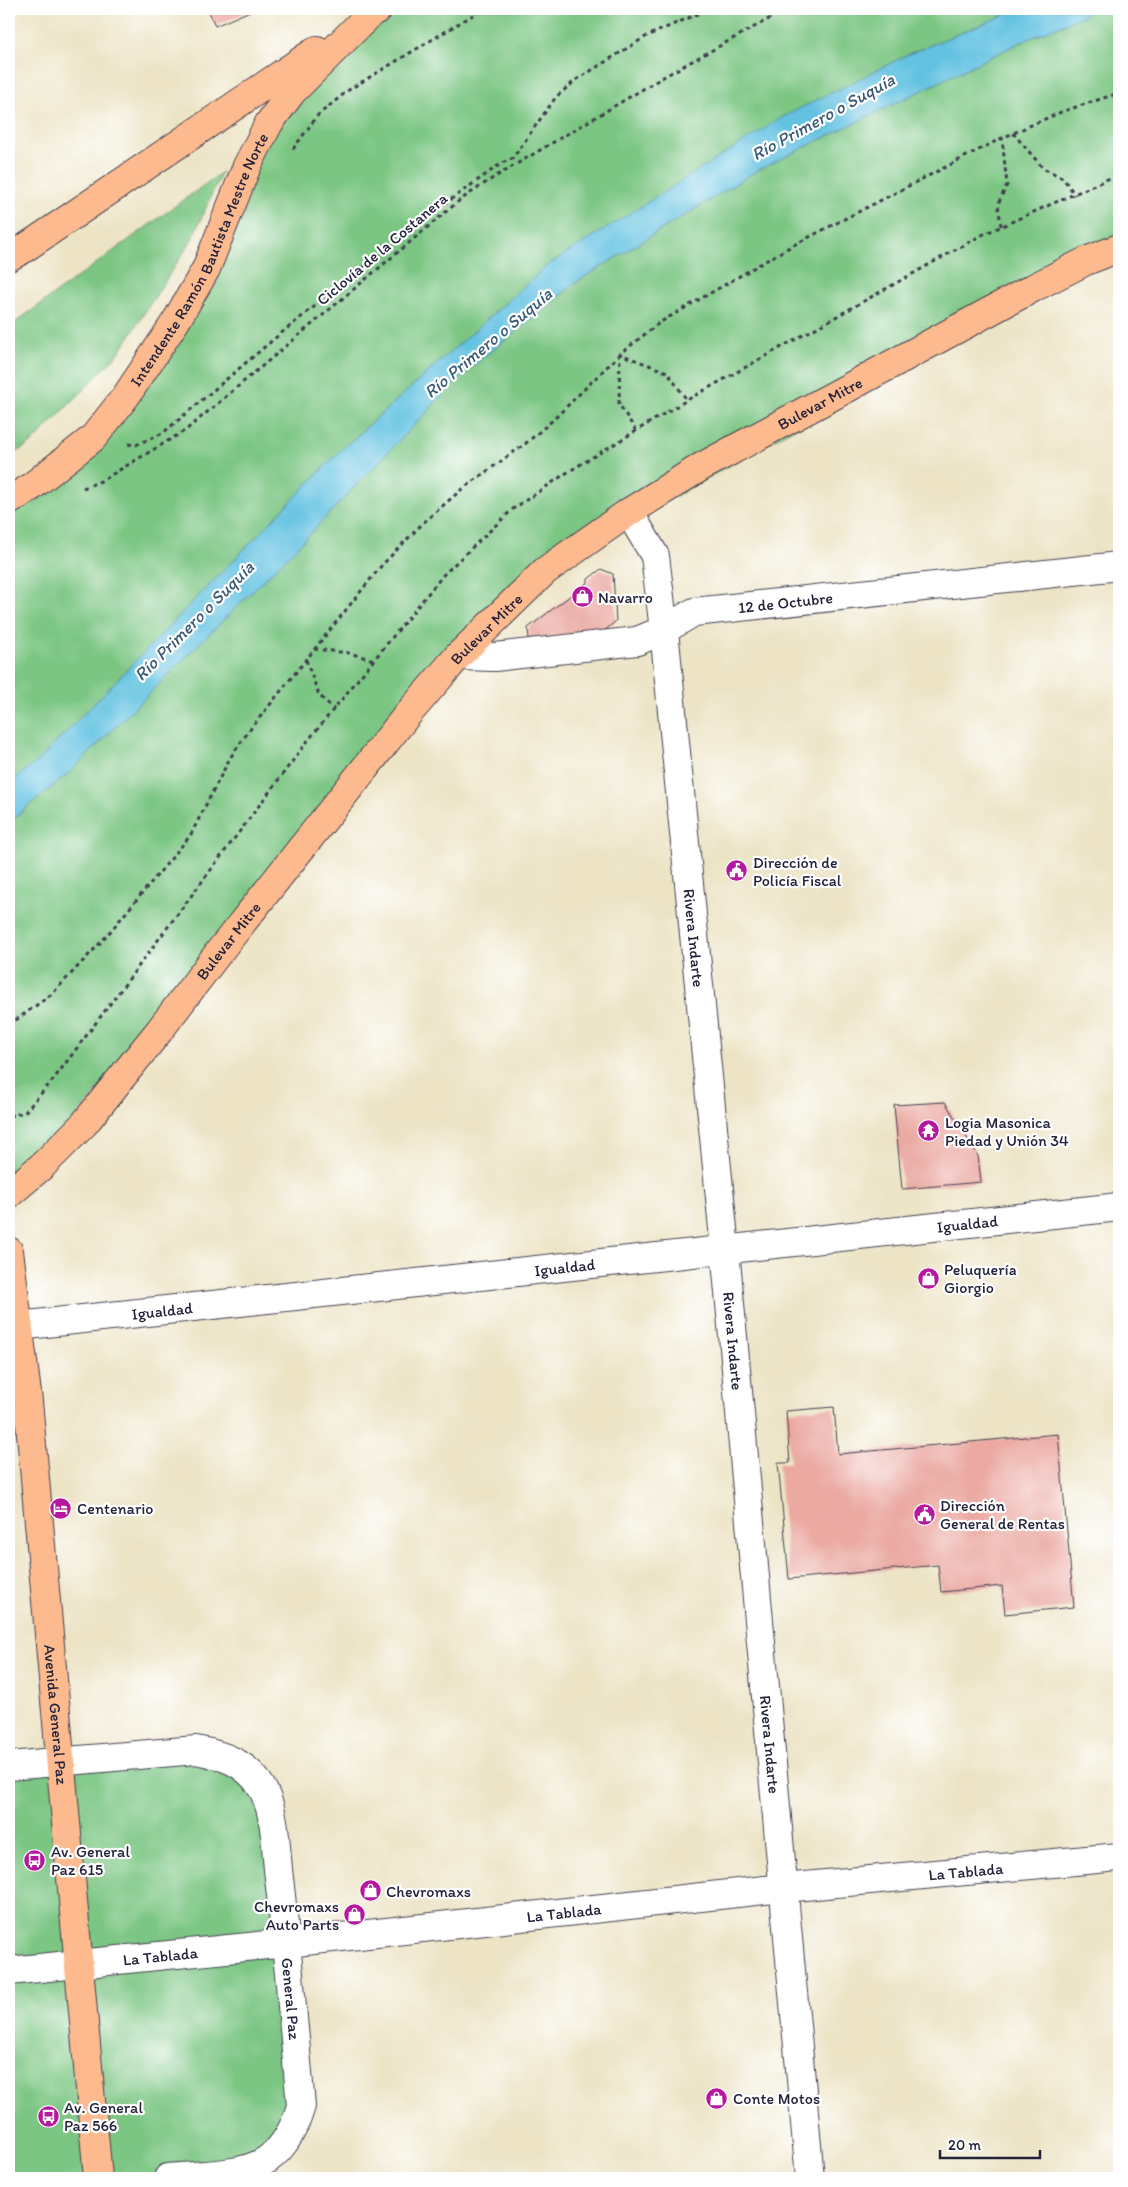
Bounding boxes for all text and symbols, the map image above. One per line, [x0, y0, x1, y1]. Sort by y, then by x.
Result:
water label: Río Primero o Suquía [748, 68, 899, 165]
street label: Intendente Ramón Bautista Mestre Norte [126, 129, 272, 390]
street label: Ciclovía de la Costanera [313, 188, 452, 309]
water label: Río Primero o Suquía [420, 282, 557, 403]
street label: Bulevar Mitre [774, 372, 865, 433]
water label: Río Primero o Suquía [130, 556, 259, 685]
shop icon: Navarro [570, 585, 594, 609]
place label: Navarro [598, 588, 653, 607]
street label: 12 de Octubre [737, 588, 834, 617]
street label: Bulevar Mitre [446, 589, 526, 668]
place label: Dirección de Policía Fiscal [753, 853, 842, 890]
public building icon: Dirección de Policía Fiscal [725, 859, 749, 883]
street label: Rivera Indarte [680, 888, 709, 988]
street label: Bulevar Mitre [192, 898, 265, 983]
place label: Logia Masonica Piedad y Unión 34 [945, 1113, 1069, 1150]
temple icon: Logia Masonica Piedad y Unión 34 [917, 1119, 941, 1143]
street label: Igualdad [936, 1211, 999, 1236]
street label: Igualdad [533, 1254, 596, 1280]
place label: Peluquería Giorgio [944, 1260, 1017, 1297]
shop icon: Peluquería Giorgio [916, 1266, 940, 1290]
street label: Rivera Indarte [719, 1291, 747, 1391]
street label: Igualdad [131, 1298, 194, 1323]
hotel icon: Centenario [49, 1496, 73, 1520]
place label: Dirección General de Rentas [940, 1496, 1065, 1533]
place label: Centenario [77, 1499, 154, 1518]
public building icon: Dirección General de Rentas [912, 1502, 936, 1526]
street label: Avenida General Paz [40, 1644, 72, 1786]
street label: Rivera Indarte [756, 1694, 784, 1794]
place label: Av. General Paz 615 [51, 1842, 130, 1879]
bus stop icon: Av. General Paz 615 [23, 1848, 47, 1872]
street label: La Tablada [927, 1858, 1005, 1884]
shop icon: Chevromaxs [358, 1879, 382, 1903]
place label: Chevromaxs [386, 1882, 471, 1901]
place label: Chevromaxs Auto Parts [254, 1897, 339, 1934]
street label: La Tablada [526, 1899, 603, 1926]
shop icon: Chevromaxs Auto Parts [343, 1903, 367, 1927]
street label: La Tablada [122, 1942, 199, 1969]
street label: General Paz [278, 1957, 305, 2041]
shop icon: Conte Motos [705, 2086, 729, 2110]
place label: Conte Motos [733, 2089, 820, 2108]
place label: Av. General Paz 566 [64, 2098, 143, 2135]
bus stop icon: Av. General Paz 566 [36, 2104, 60, 2128]
scale bar [940, 2127, 1040, 2159]
text: 20 m [948, 2136, 982, 2154]

